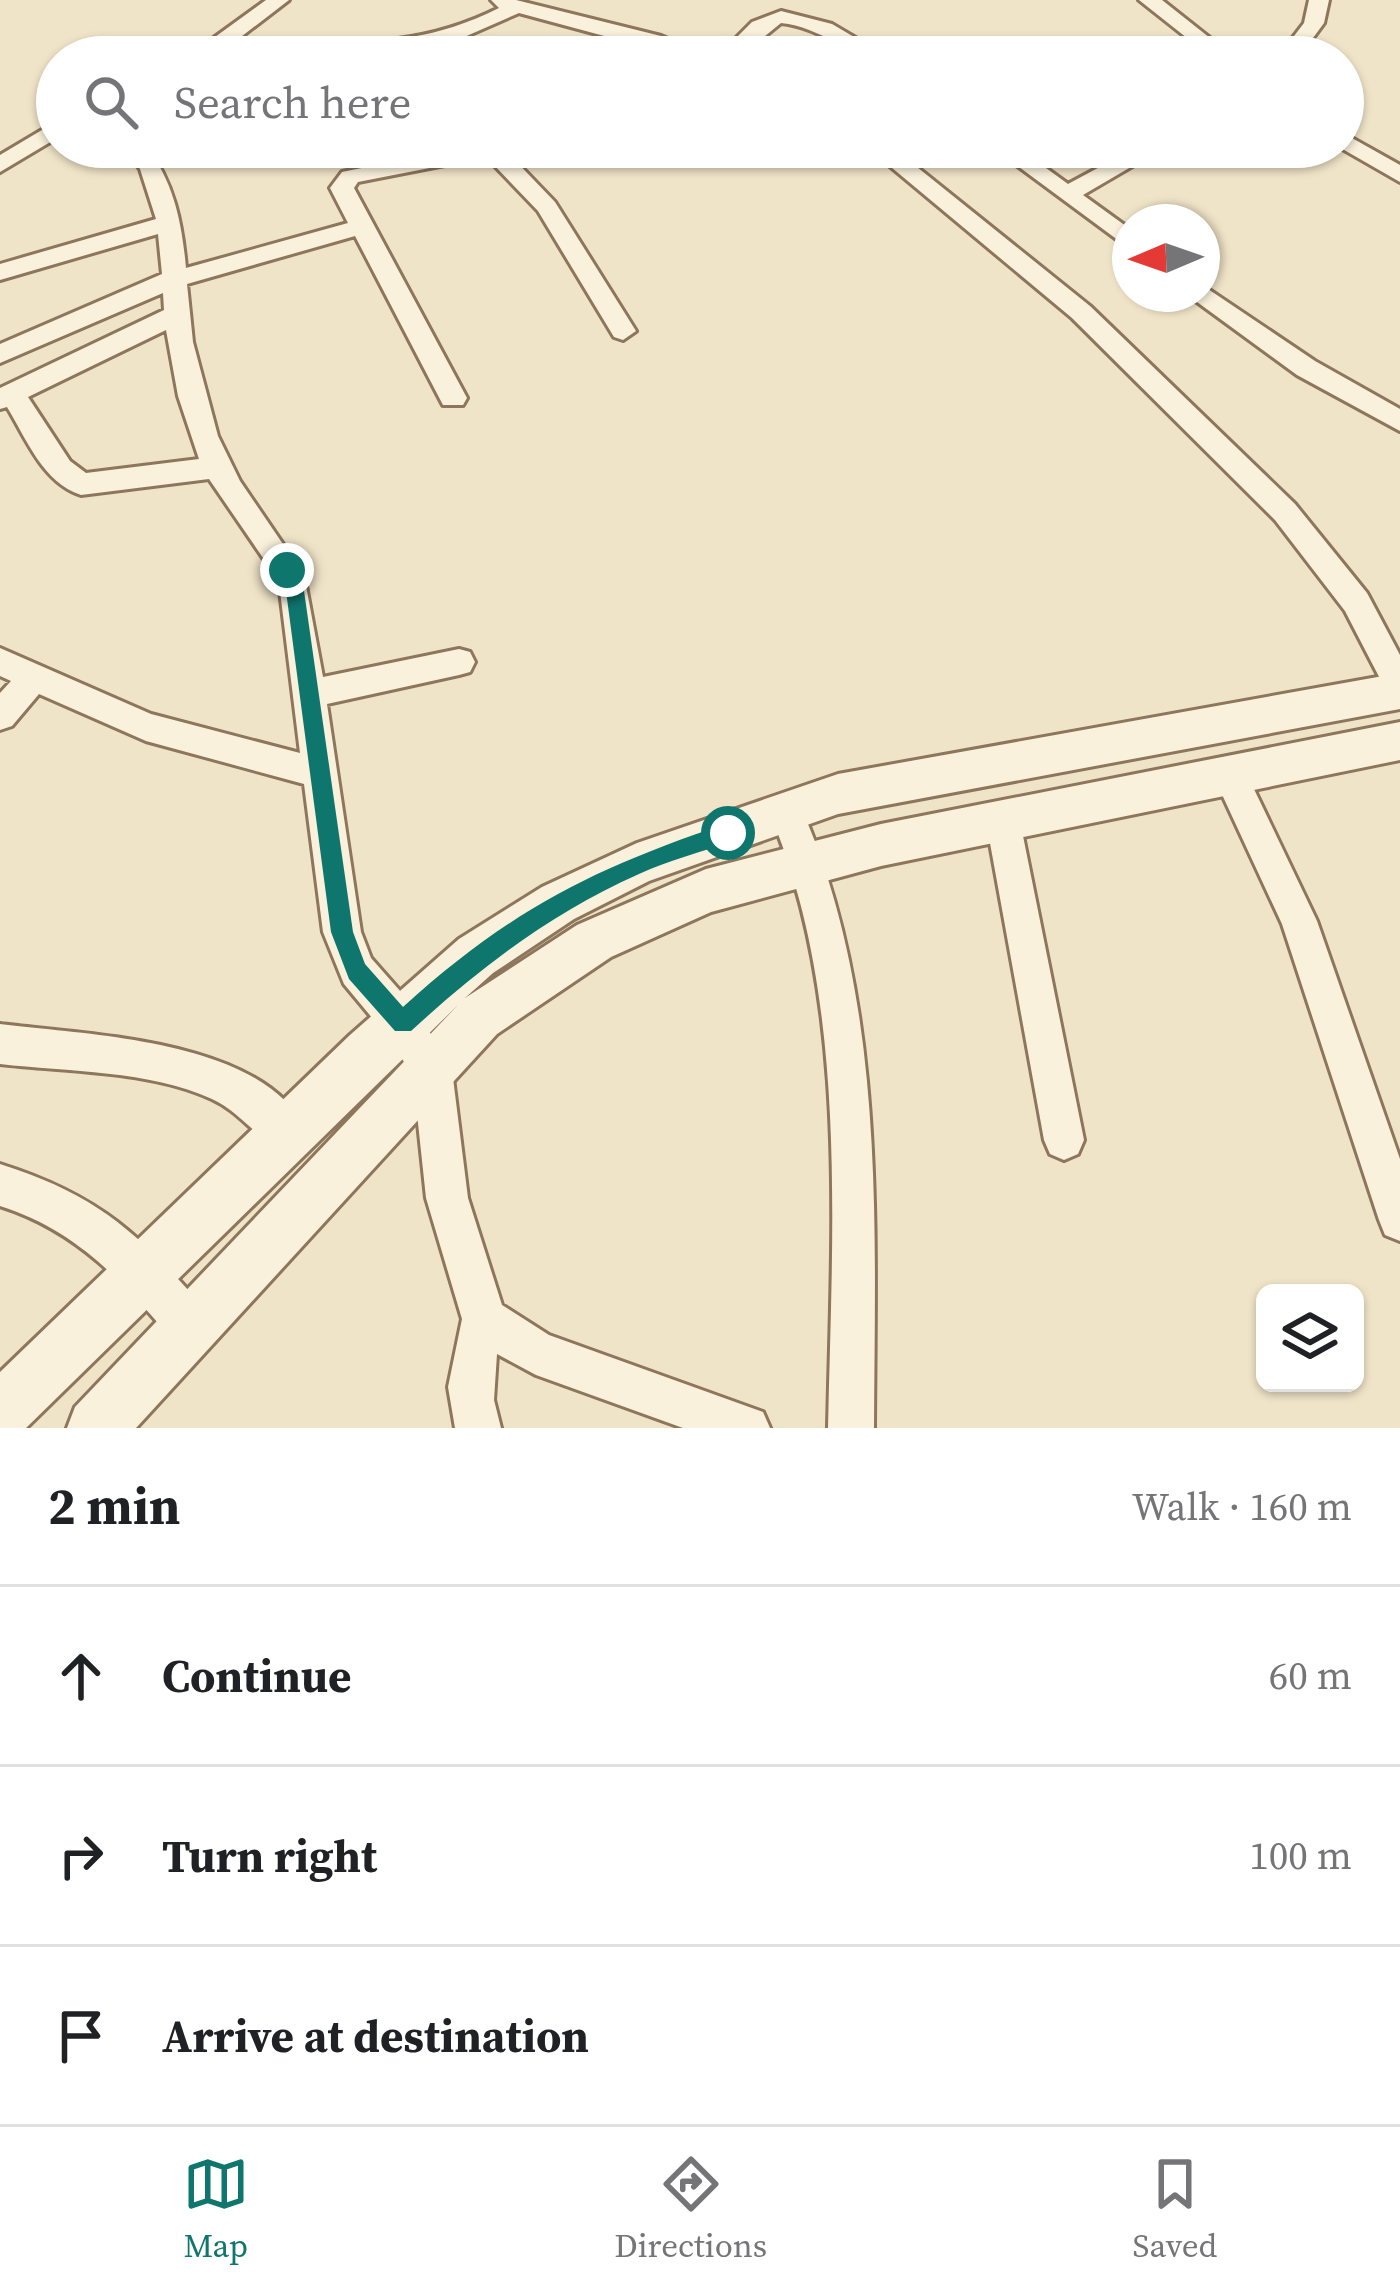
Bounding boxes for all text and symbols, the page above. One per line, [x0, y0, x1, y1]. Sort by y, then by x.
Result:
search box [36, 36, 1364, 168]
icon: search [78, 69, 144, 135]
text: Search here [174, 71, 411, 133]
north arrow [1112, 204, 1220, 312]
route end [260, 543, 314, 597]
route start [701, 806, 755, 860]
map controls [1256, 1284, 1364, 1392]
button: layers [1256, 1284, 1364, 1392]
text: 2 min [48, 1471, 180, 1541]
text: Walk · 160 m [1132, 1480, 1352, 1533]
icon: ahead [48, 1643, 114, 1709]
text: Continue [162, 1645, 351, 1707]
text: 60 m [1269, 1649, 1352, 1702]
icon: right [48, 1823, 114, 1889]
text: Turn right [162, 1825, 377, 1887]
text: 100 m [1249, 1829, 1352, 1882]
icon: arrive [48, 2003, 114, 2069]
text: Arrive at destination [162, 2005, 589, 2067]
tab: Map [183, 2151, 249, 2268]
tab: Directions [614, 2151, 767, 2268]
tab: Saved [1133, 2151, 1217, 2268]

